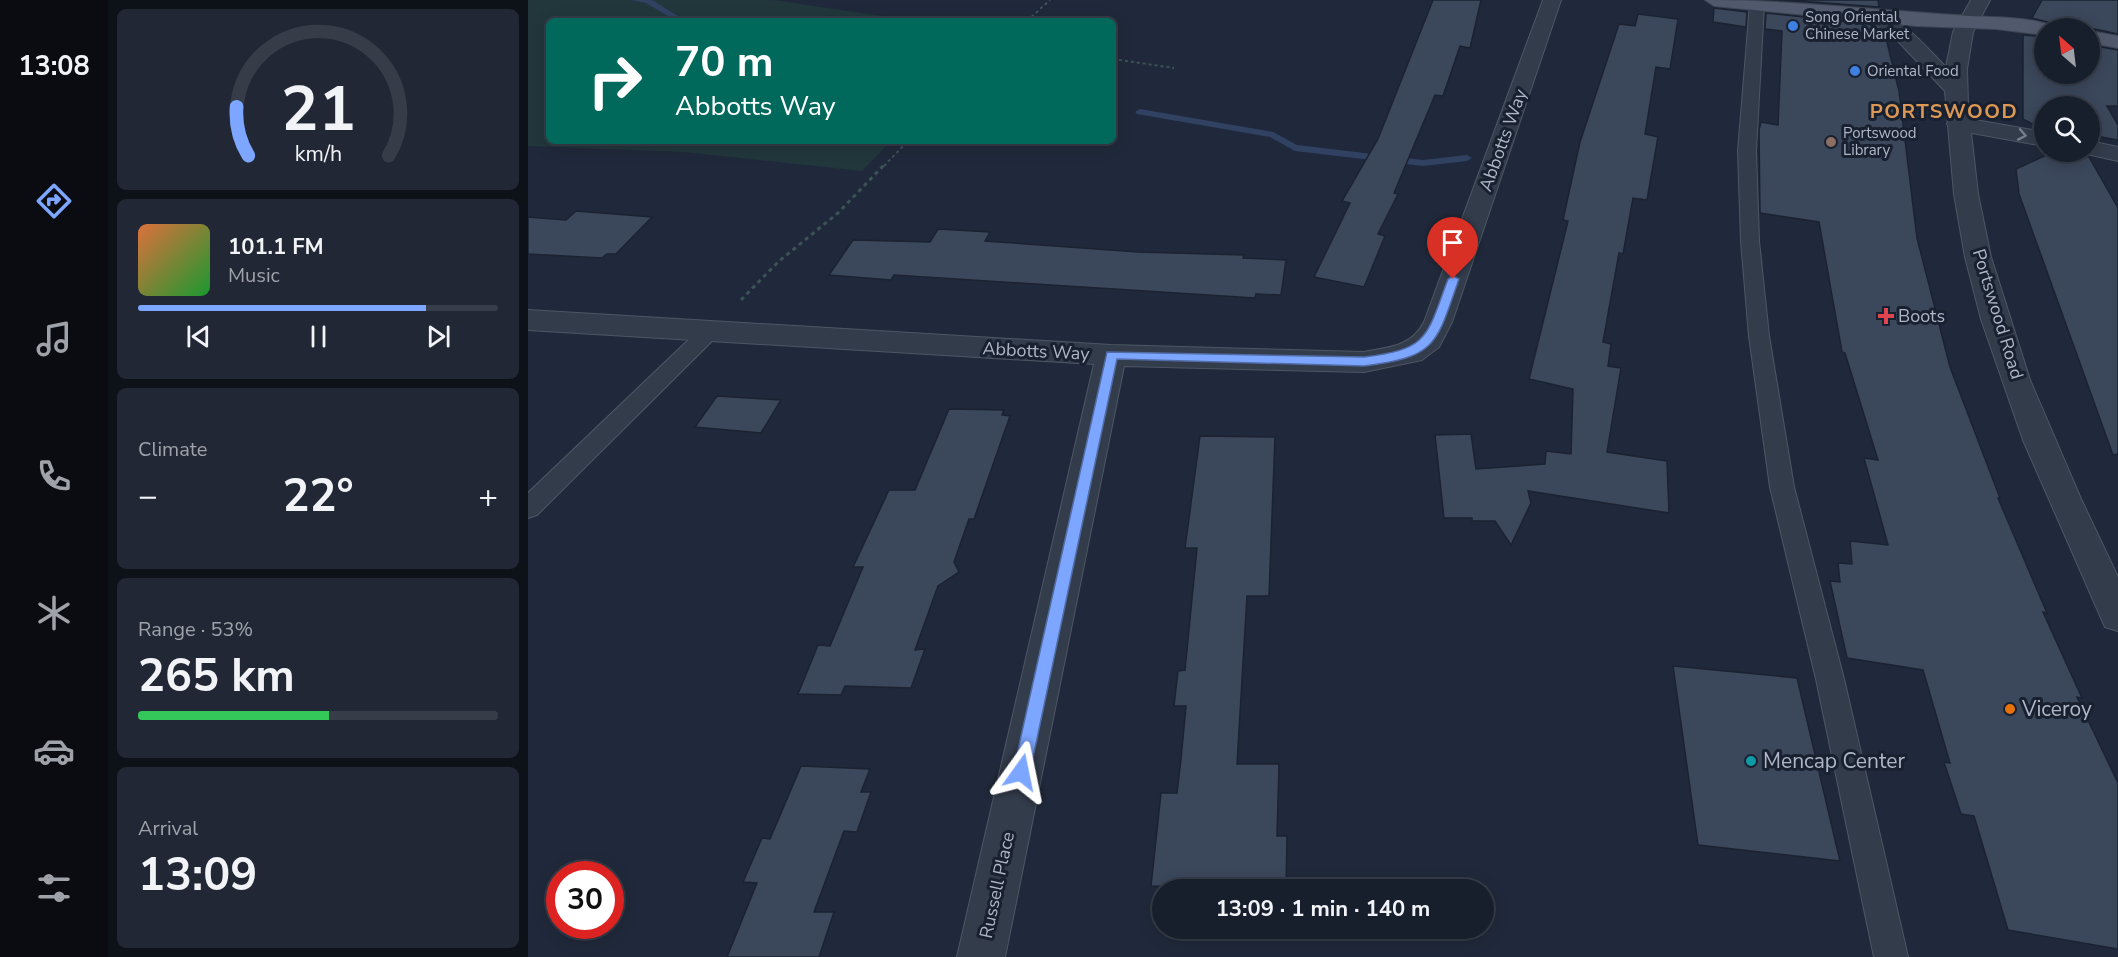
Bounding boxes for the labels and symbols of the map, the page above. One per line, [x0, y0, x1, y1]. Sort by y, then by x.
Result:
place label: Song Oriental Chinese Market [1805, 7, 1910, 44]
north arrow [2034, 18, 2100, 84]
marker: Song Oriental Chinese Market [1786, 19, 1800, 33]
place label: Oriental Food [1867, 61, 1959, 81]
marker: Oriental Food [1848, 64, 1862, 78]
street label: Abbotts Way [1473, 85, 1533, 194]
district label: PORTSWOOD [1870, 98, 2018, 125]
place label: Portswood Library [1843, 123, 1917, 160]
one-way arrow [2017, 128, 2027, 141]
marker: Portswood Library [1824, 135, 1838, 149]
pin [1427, 217, 1478, 279]
street label: Portswood Road [1967, 246, 2029, 382]
place label: Boots [1898, 304, 1945, 328]
marker: Boots [1879, 309, 1893, 323]
street label: Abbotts Way [982, 336, 1091, 366]
place label: Viceroy [2021, 695, 2092, 723]
marker: Viceroy [2003, 702, 2017, 716]
position arrow [989, 740, 1053, 804]
place label: Mencap Center [1763, 747, 1905, 775]
marker: Mencap Center [1744, 754, 1758, 768]
street label: Russell Place [974, 830, 1020, 940]
speed limit sign: 30 [546, 861, 624, 939]

